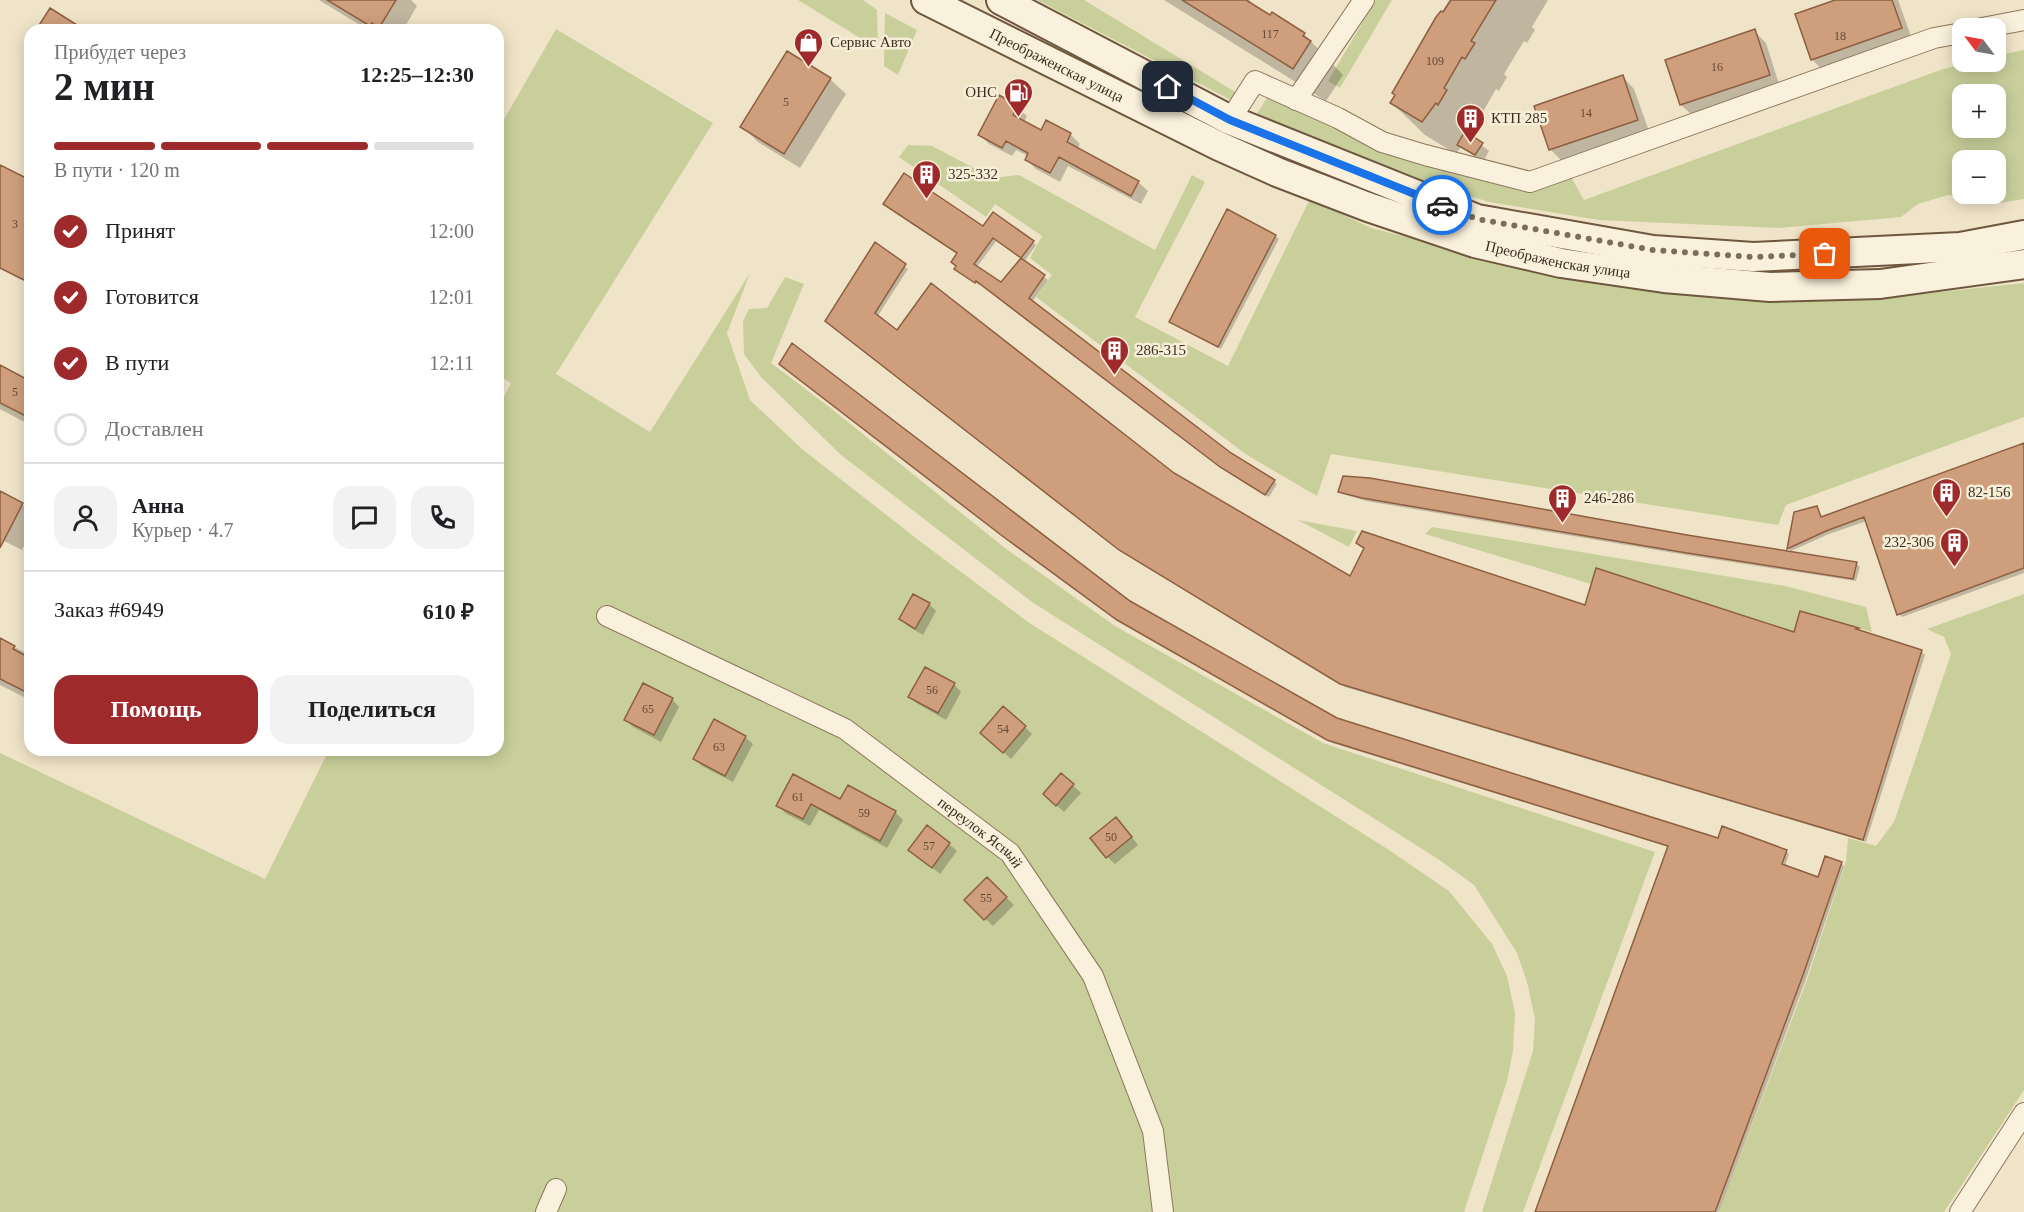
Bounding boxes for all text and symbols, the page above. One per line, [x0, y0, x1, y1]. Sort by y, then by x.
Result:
north arrow [1952, 18, 2006, 72]
map controls [1952, 18, 2006, 204]
street label: Преображенская улица [987, 25, 1126, 105]
shop icon: Сервис Авто [793, 26, 825, 68]
house number: 117 [1261, 27, 1279, 41]
house number: 18 [1834, 29, 1846, 43]
place label: Сервис Авто [830, 34, 911, 50]
text: Прибудет через [54, 41, 186, 63]
house number: 109 [1426, 54, 1444, 68]
house number: 16 [1711, 60, 1723, 74]
pin [1142, 61, 1193, 112]
text: 12:25–12:30 [360, 62, 474, 87]
text: 2 мин [54, 65, 155, 108]
icon: home [1151, 70, 1184, 103]
fuel station icon: ОНС [1002, 76, 1034, 118]
place label: ОНС [965, 84, 997, 100]
button: + [1952, 84, 2006, 138]
house number: 5 [783, 95, 789, 109]
building icon: КТП 285 [1454, 102, 1486, 144]
house number: 14 [1580, 106, 1592, 120]
place label: КТП 285 [1491, 110, 1547, 126]
button: − [1952, 150, 2006, 204]
building icon: 325-332 [911, 158, 943, 200]
text: В пути · 120 m [54, 159, 180, 181]
place label: 325-332 [948, 166, 998, 182]
courier [1412, 175, 1472, 235]
icon: car [1426, 189, 1459, 222]
icon: check [54, 215, 87, 248]
house number: 3 [12, 217, 18, 231]
text: Принят [105, 218, 175, 243]
text: 12:00 [428, 220, 474, 242]
pin [1799, 228, 1850, 279]
icon: bag [1808, 237, 1841, 270]
street label: Преображенская улица [1484, 238, 1632, 281]
icon: check [54, 281, 87, 314]
text: Готовится [105, 284, 199, 309]
text: 12:01 [428, 286, 474, 308]
building icon: 286-315 [1099, 334, 1131, 376]
place label: 286-315 [1136, 342, 1186, 358]
icon: check [54, 347, 87, 380]
text: В пути [105, 350, 169, 375]
text: 12:11 [429, 352, 474, 374]
house number: 5 [12, 385, 18, 399]
text: Доставлен [105, 416, 204, 441]
building icon: 82-156 [1931, 476, 1963, 518]
building icon: 246-286 [1547, 482, 1579, 524]
place label: 82-156 [1968, 484, 2011, 500]
button: person [54, 486, 117, 549]
button: chat [333, 486, 396, 549]
button: phone [411, 486, 474, 549]
place label: 246-286 [1584, 490, 1634, 506]
text: Анна [132, 493, 184, 518]
text: Курьер · 4.7 [132, 519, 234, 541]
building icon: 232-306 [1939, 526, 1971, 568]
place label: 232-306 [1884, 534, 1934, 550]
text: Заказ #6949 [54, 597, 164, 622]
text: 610 ₽ [423, 599, 474, 624]
button: Помощь [54, 675, 258, 744]
button: Поделиться [270, 675, 474, 744]
house number: 56 [926, 683, 938, 697]
house number: 65 [642, 702, 654, 716]
house number: 54 [997, 722, 1009, 736]
house number: 63 [713, 740, 725, 754]
house number: 61 [792, 790, 804, 804]
street label: переулок Ясный [935, 794, 1026, 871]
house number: 59 [858, 806, 870, 820]
house number: 50 [1105, 830, 1117, 844]
house number: 57 [923, 839, 935, 853]
house number: 55 [980, 891, 992, 905]

